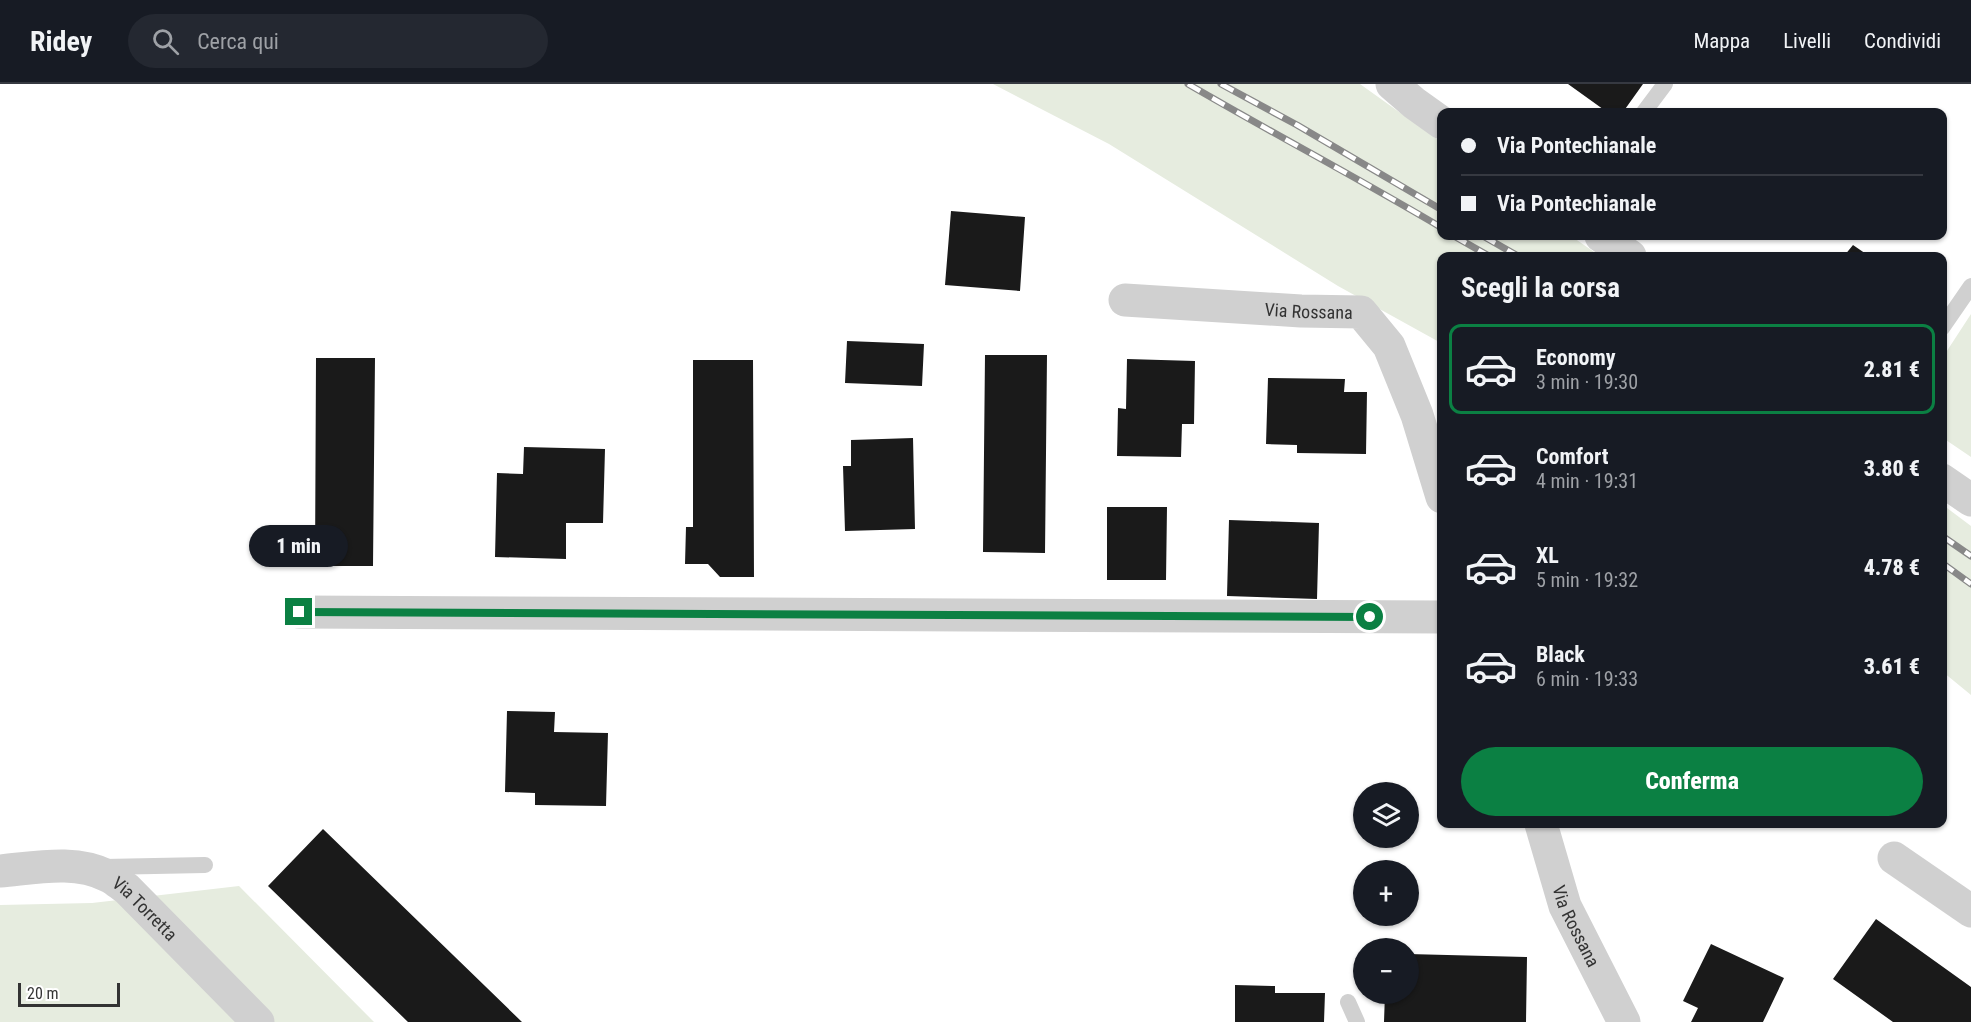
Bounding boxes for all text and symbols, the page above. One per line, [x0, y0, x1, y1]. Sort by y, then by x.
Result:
search box [128, 14, 548, 68]
text: Ridey [30, 25, 92, 58]
icon: search [149, 25, 182, 58]
text: Cerca qui [197, 29, 279, 54]
text: Mappa [1693, 29, 1750, 53]
text: Livelli [1783, 29, 1831, 53]
text: Condividi [1864, 29, 1941, 53]
text: Via Pontechianale [1497, 133, 1656, 158]
text: Via Pontechianale [1497, 191, 1656, 216]
text: Scegli la corsa [1461, 272, 1620, 304]
street label: Via Rossana [1264, 298, 1353, 322]
icon: car [1464, 342, 1518, 396]
text: Economy [1536, 345, 1616, 370]
text: 2.81 € [1864, 357, 1920, 382]
text: 3 min · 19:30 [1536, 370, 1638, 394]
icon: car [1464, 441, 1518, 495]
text: Comfort [1536, 444, 1609, 469]
text: 3.80 € [1864, 456, 1920, 481]
text: 4 min · 19:31 [1536, 469, 1638, 493]
callout: 1 min [250, 525, 348, 567]
text: 1 min [276, 534, 321, 558]
icon: car [1464, 540, 1518, 594]
text: XL [1536, 543, 1559, 568]
text: 4.78 € [1864, 555, 1920, 580]
text: 5 min · 19:32 [1536, 568, 1638, 592]
route end [285, 598, 312, 625]
route start [1356, 603, 1383, 630]
icon: car [1464, 639, 1518, 693]
text: Black [1536, 642, 1585, 667]
text: 3.61 € [1864, 654, 1920, 679]
text: 6 min · 19:33 [1536, 667, 1638, 691]
button: Conferma [1461, 747, 1923, 816]
map controls [1353, 782, 1419, 1004]
button: layers [1353, 782, 1419, 848]
button: + [1353, 860, 1419, 926]
street label: Via Torretta [109, 872, 182, 945]
street label: Via Rossana [1549, 882, 1605, 970]
button: − [1353, 938, 1419, 1004]
scale bar [18, 980, 120, 1008]
text: 20 m [27, 984, 59, 1003]

